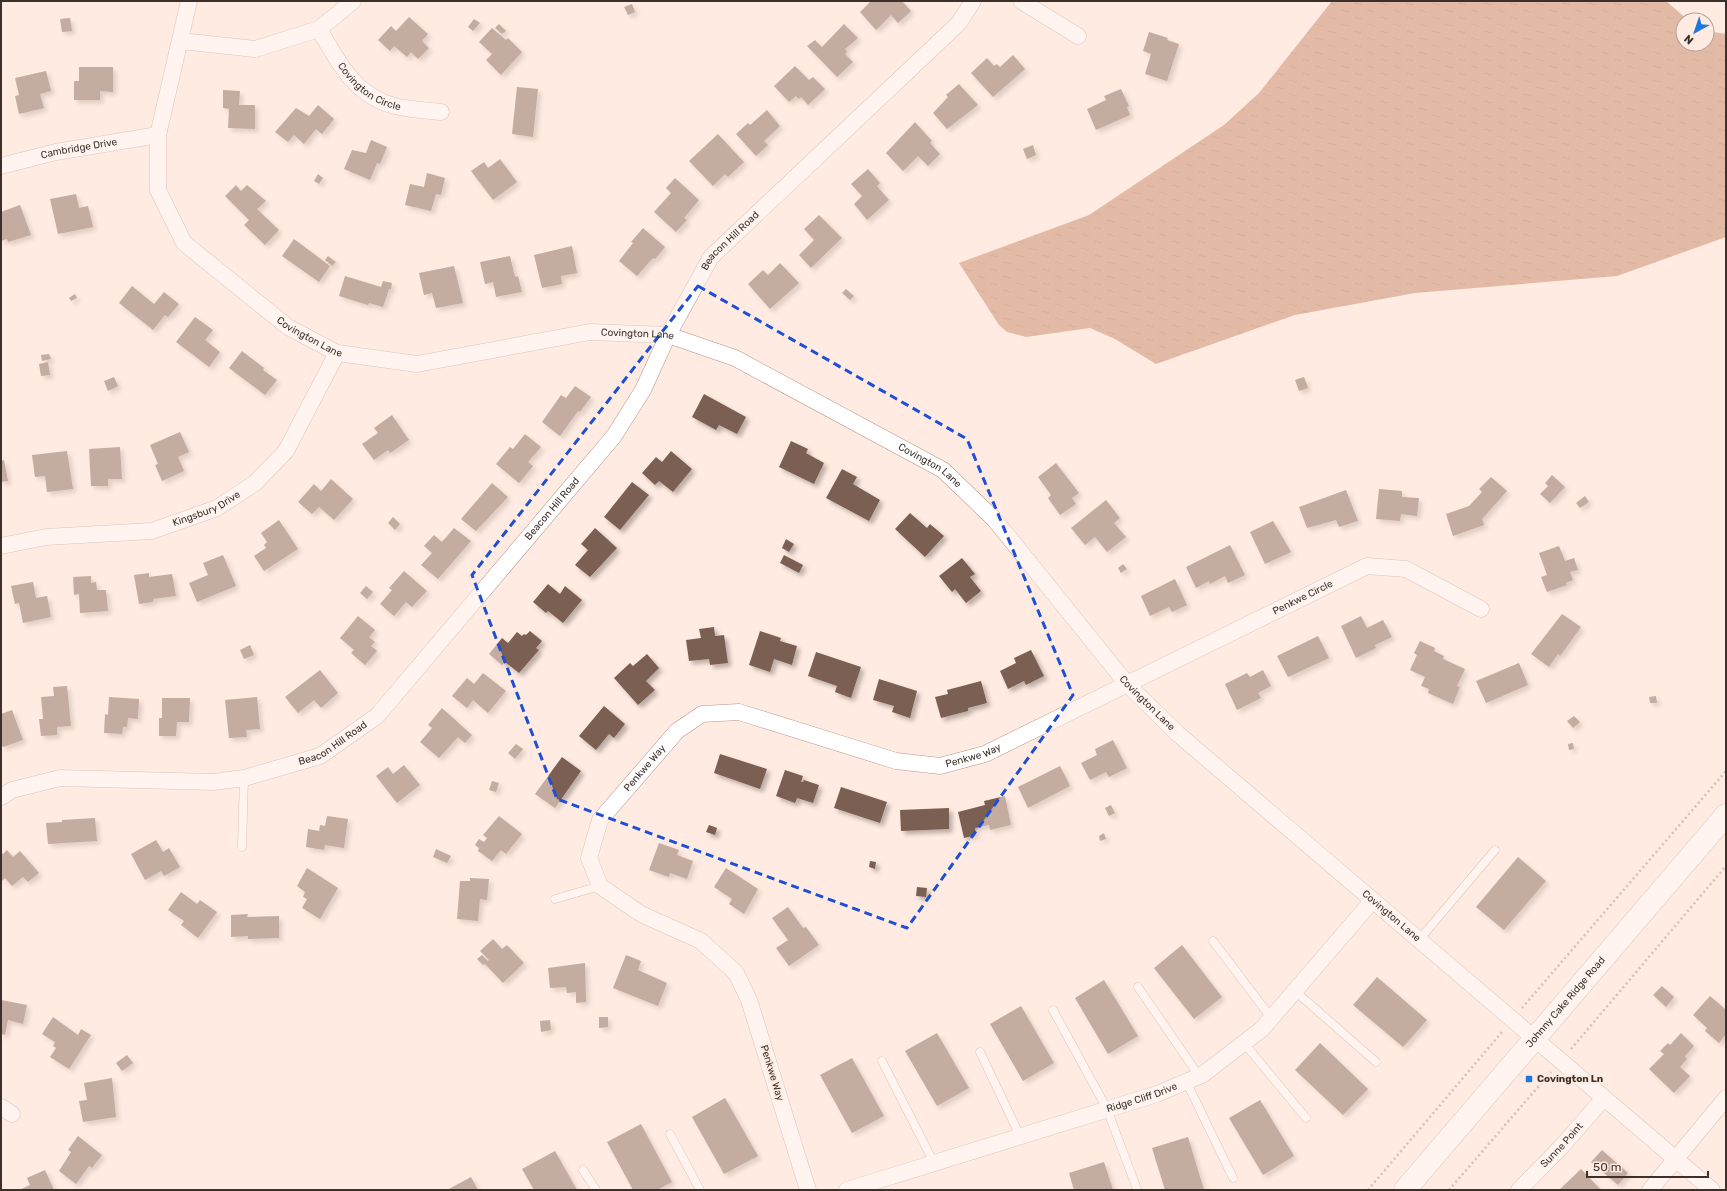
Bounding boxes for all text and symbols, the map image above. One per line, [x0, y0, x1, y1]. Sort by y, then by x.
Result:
north arrow [1675, 12, 1715, 52]
text: N [1682, 32, 1696, 47]
street label: Covington Circle [335, 60, 402, 113]
street label: Cambridge Drive [40, 136, 118, 162]
street label: Beacon Hill Road [699, 209, 762, 273]
street label: Covington Lane [274, 314, 343, 360]
street label: Covington Lane [601, 326, 676, 343]
street label: Covington Lane [896, 441, 964, 491]
street label: Beacon Hill Road [522, 475, 582, 543]
street label: Kingsbury Drive [171, 488, 243, 529]
street label: Penkwe Circle [1271, 578, 1335, 617]
street label: Covington Lane [1117, 673, 1177, 734]
street label: Beacon Hill Road [297, 719, 369, 768]
street label: Penkwe Way [944, 741, 1003, 770]
street label: Penkwe Way [621, 742, 669, 794]
street label: Covington Lane [1359, 888, 1423, 945]
street label: Johnny Cake Ridge Road [1523, 954, 1608, 1050]
street label: Penkwe Way [758, 1044, 786, 1103]
place label: Covington Ln [1537, 1073, 1603, 1085]
marker: Covington Ln [1524, 1074, 1534, 1084]
street label: Ridge Cliff Drive [1105, 1080, 1179, 1115]
street label: Sunne Point [1538, 1120, 1586, 1170]
scale bar [1587, 1153, 1708, 1179]
text: 50 m [1593, 1160, 1621, 1174]

